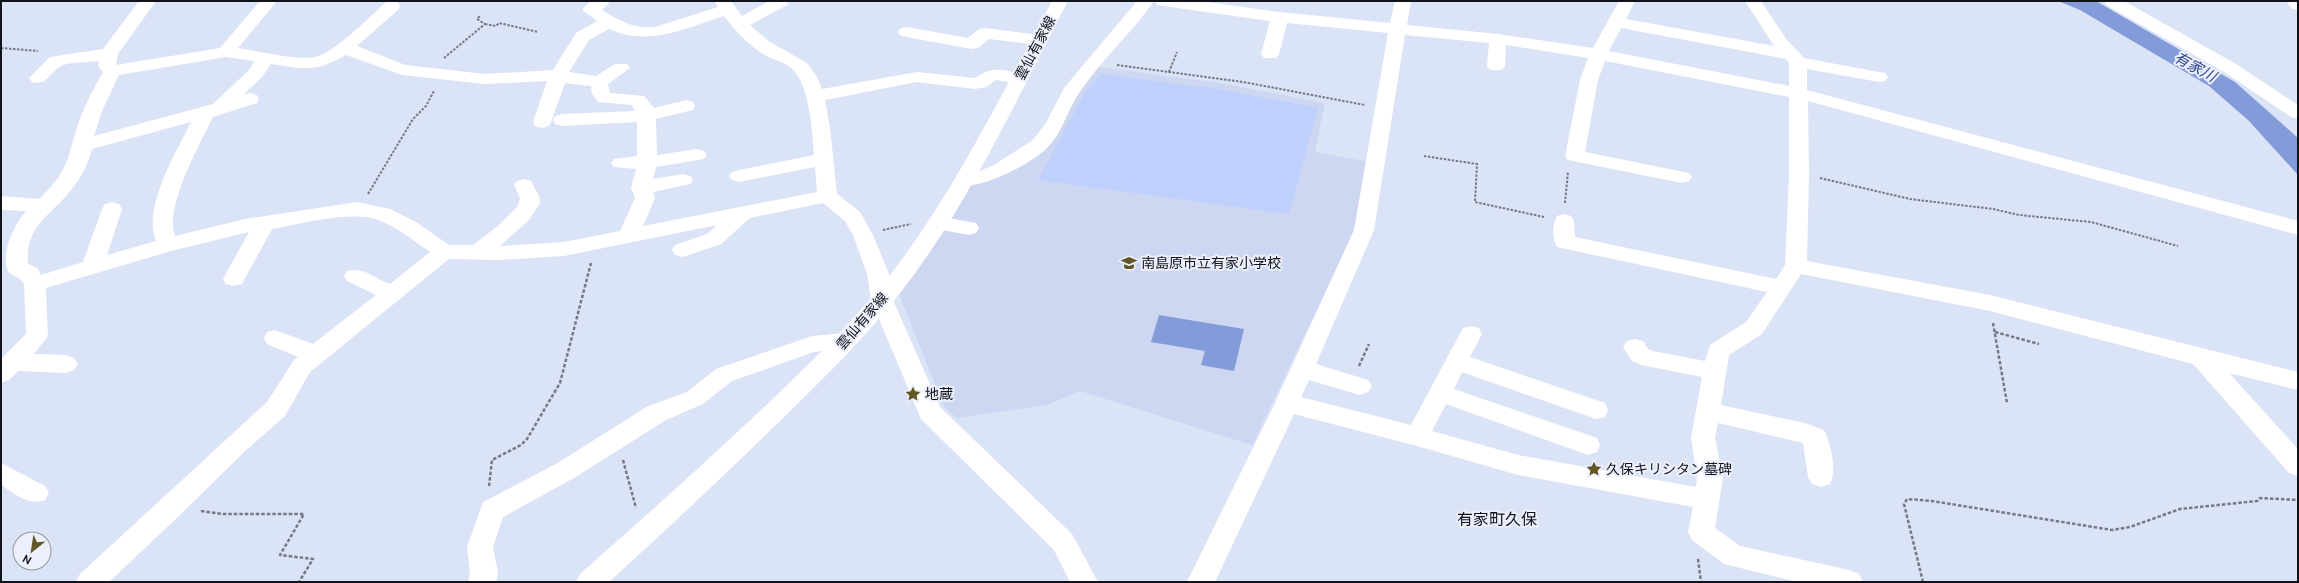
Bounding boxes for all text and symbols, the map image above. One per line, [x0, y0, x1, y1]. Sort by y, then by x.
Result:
street label: 雲仙有家線 [1012, 13, 1058, 83]
water label: 有家川 [2171, 48, 2221, 86]
school or university icon: 南島原市立有家小学校 [1120, 254, 1138, 272]
place label: 南島原市立有家小学校 [1141, 255, 1281, 271]
street label: 雲仙有家線 [833, 289, 891, 353]
place icon: 地蔵 [904, 385, 922, 403]
place label: 地蔵 [925, 386, 953, 402]
place icon: 久保キリシタン墓碑 [1585, 460, 1603, 478]
place label: 久保キリシタン墓碑 [1606, 461, 1732, 477]
district label: 有家町久保 [1457, 510, 1537, 528]
north arrow [12, 531, 52, 571]
text: N [20, 552, 34, 567]

